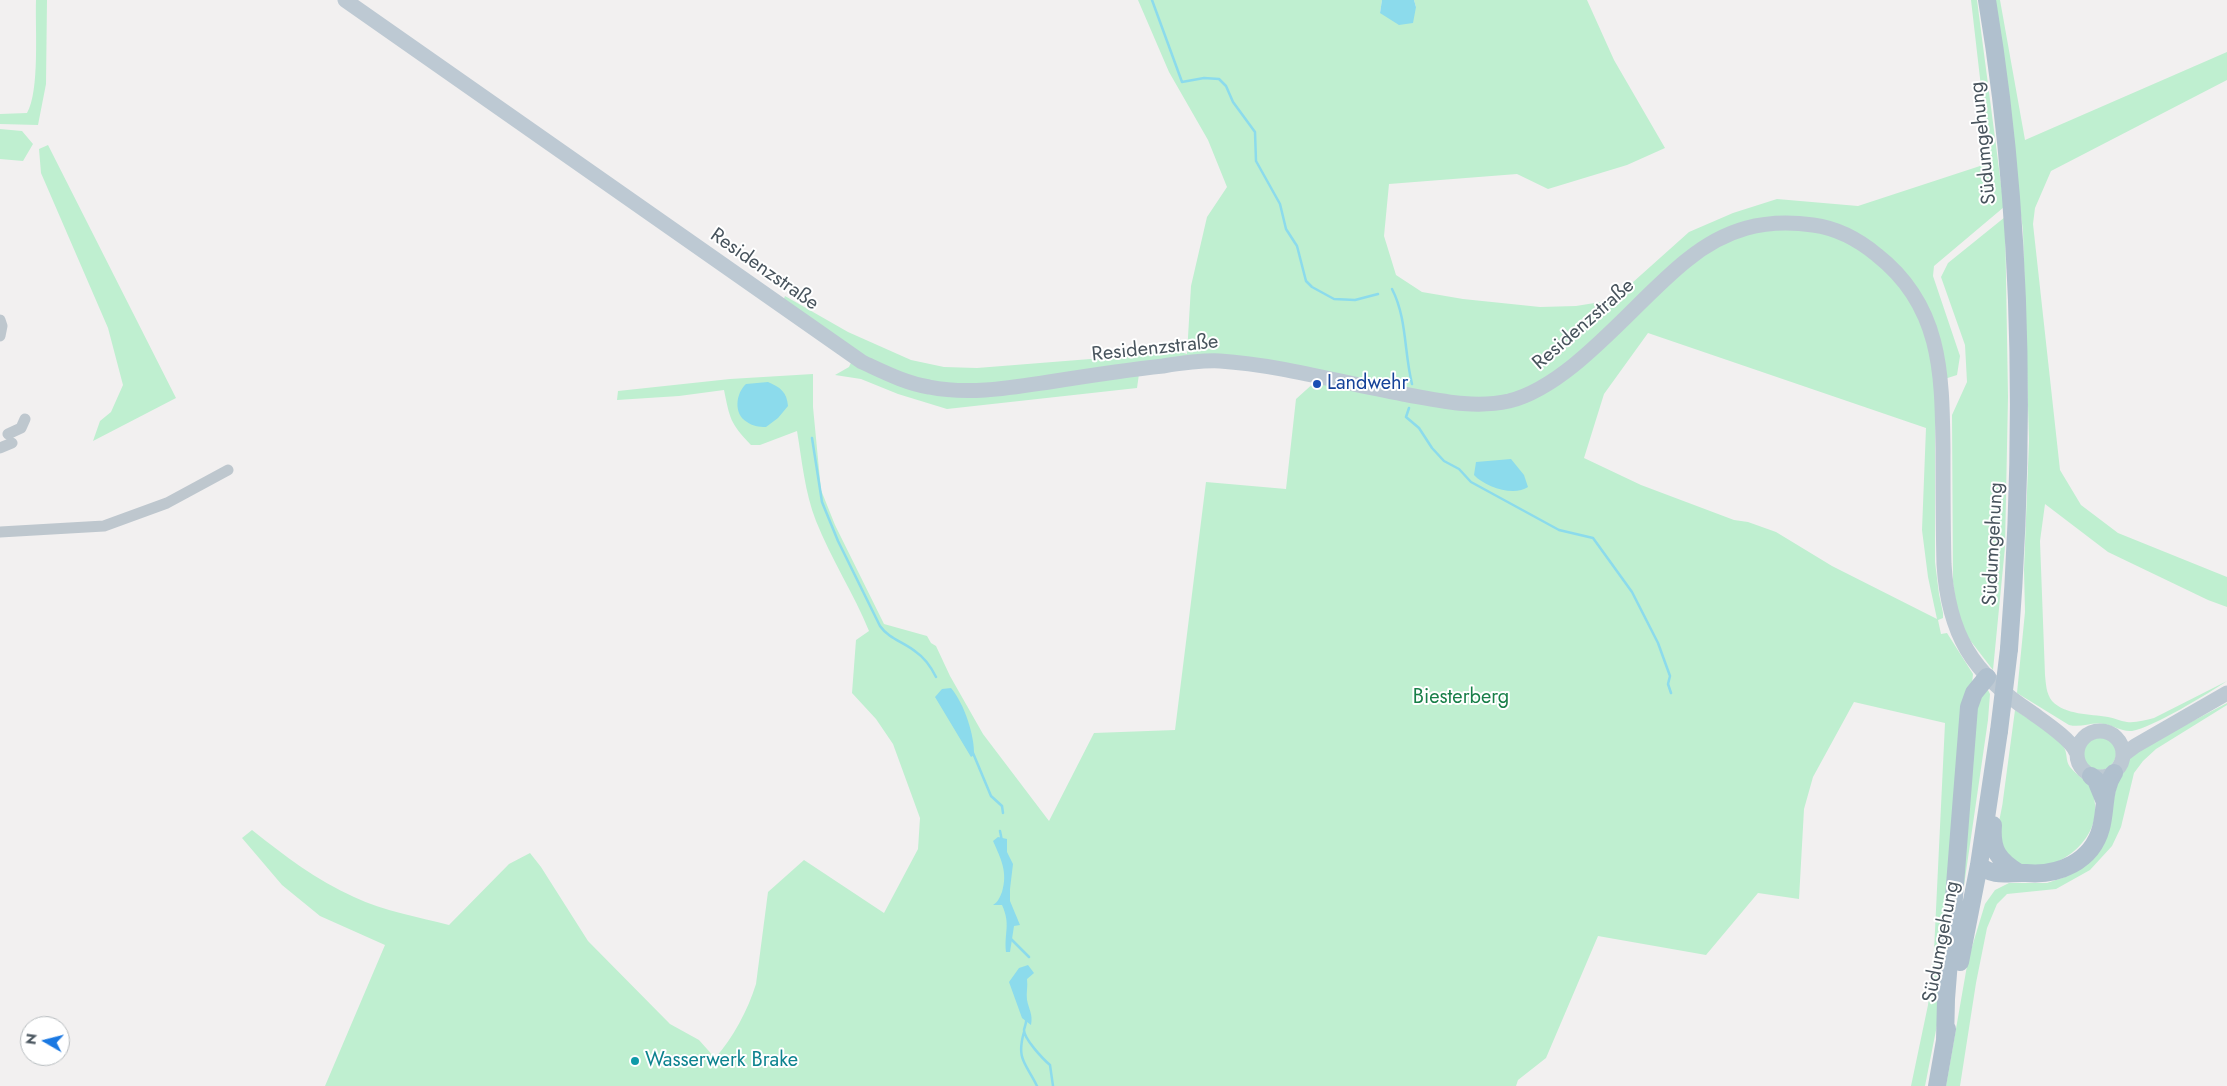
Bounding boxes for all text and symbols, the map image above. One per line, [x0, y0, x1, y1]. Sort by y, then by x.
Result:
street label: Südumgehung [1966, 80, 2002, 206]
street label: Residenzstraße [705, 224, 823, 316]
street label: Residenzstraße [1528, 274, 1640, 376]
street label: Residenzstraße [1091, 330, 1219, 368]
place label: Landwehr [1327, 372, 1408, 396]
marker: Landwehr [1311, 378, 1323, 390]
street label: Südumgehung [1979, 482, 2009, 606]
park label: Biesterberg [1413, 686, 1509, 710]
street label: Südumgehung [1918, 879, 1966, 1005]
north arrow [20, 1016, 70, 1066]
text: N [20, 1032, 42, 1046]
place label: Wasserwerk Brake [645, 1049, 798, 1073]
marker: Wasserwerk Brake [629, 1055, 641, 1067]

